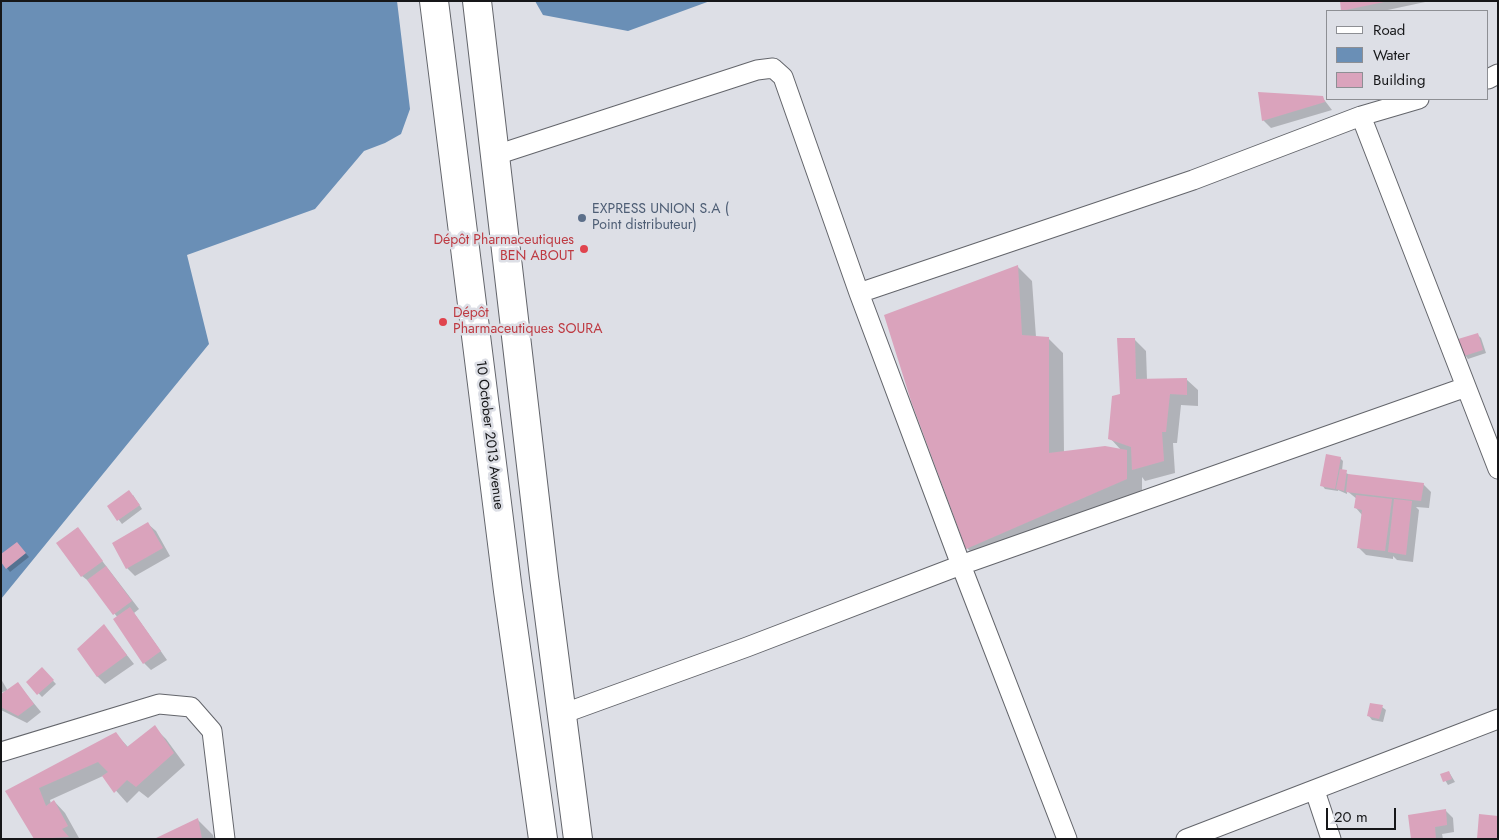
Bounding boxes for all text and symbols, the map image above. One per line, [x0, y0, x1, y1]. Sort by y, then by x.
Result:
legend [1326, 10, 1489, 100]
text: Road [1373, 19, 1405, 41]
text: Water [1373, 44, 1410, 66]
text: Building [1373, 69, 1425, 91]
place label: EXPRESS UNION S.A ( Point distributeur) [592, 202, 729, 234]
marker: EXPRESS UNION S.A ( Point distributeur) [576, 212, 588, 224]
place label: Dépôt Pharmaceutiques BEN ABOUT [433, 233, 574, 266]
marker: Dépôt Pharmaceutiques BEN ABOUT [578, 243, 590, 255]
place label: Dépôt Pharmaceutiques SOURA [453, 306, 602, 338]
marker: Dépôt Pharmaceutiques SOURA [437, 316, 449, 328]
street label: 10 October 2013 Avenue [472, 360, 506, 510]
scale bar [1329, 798, 1399, 830]
text: 20 m [1334, 806, 1368, 828]

